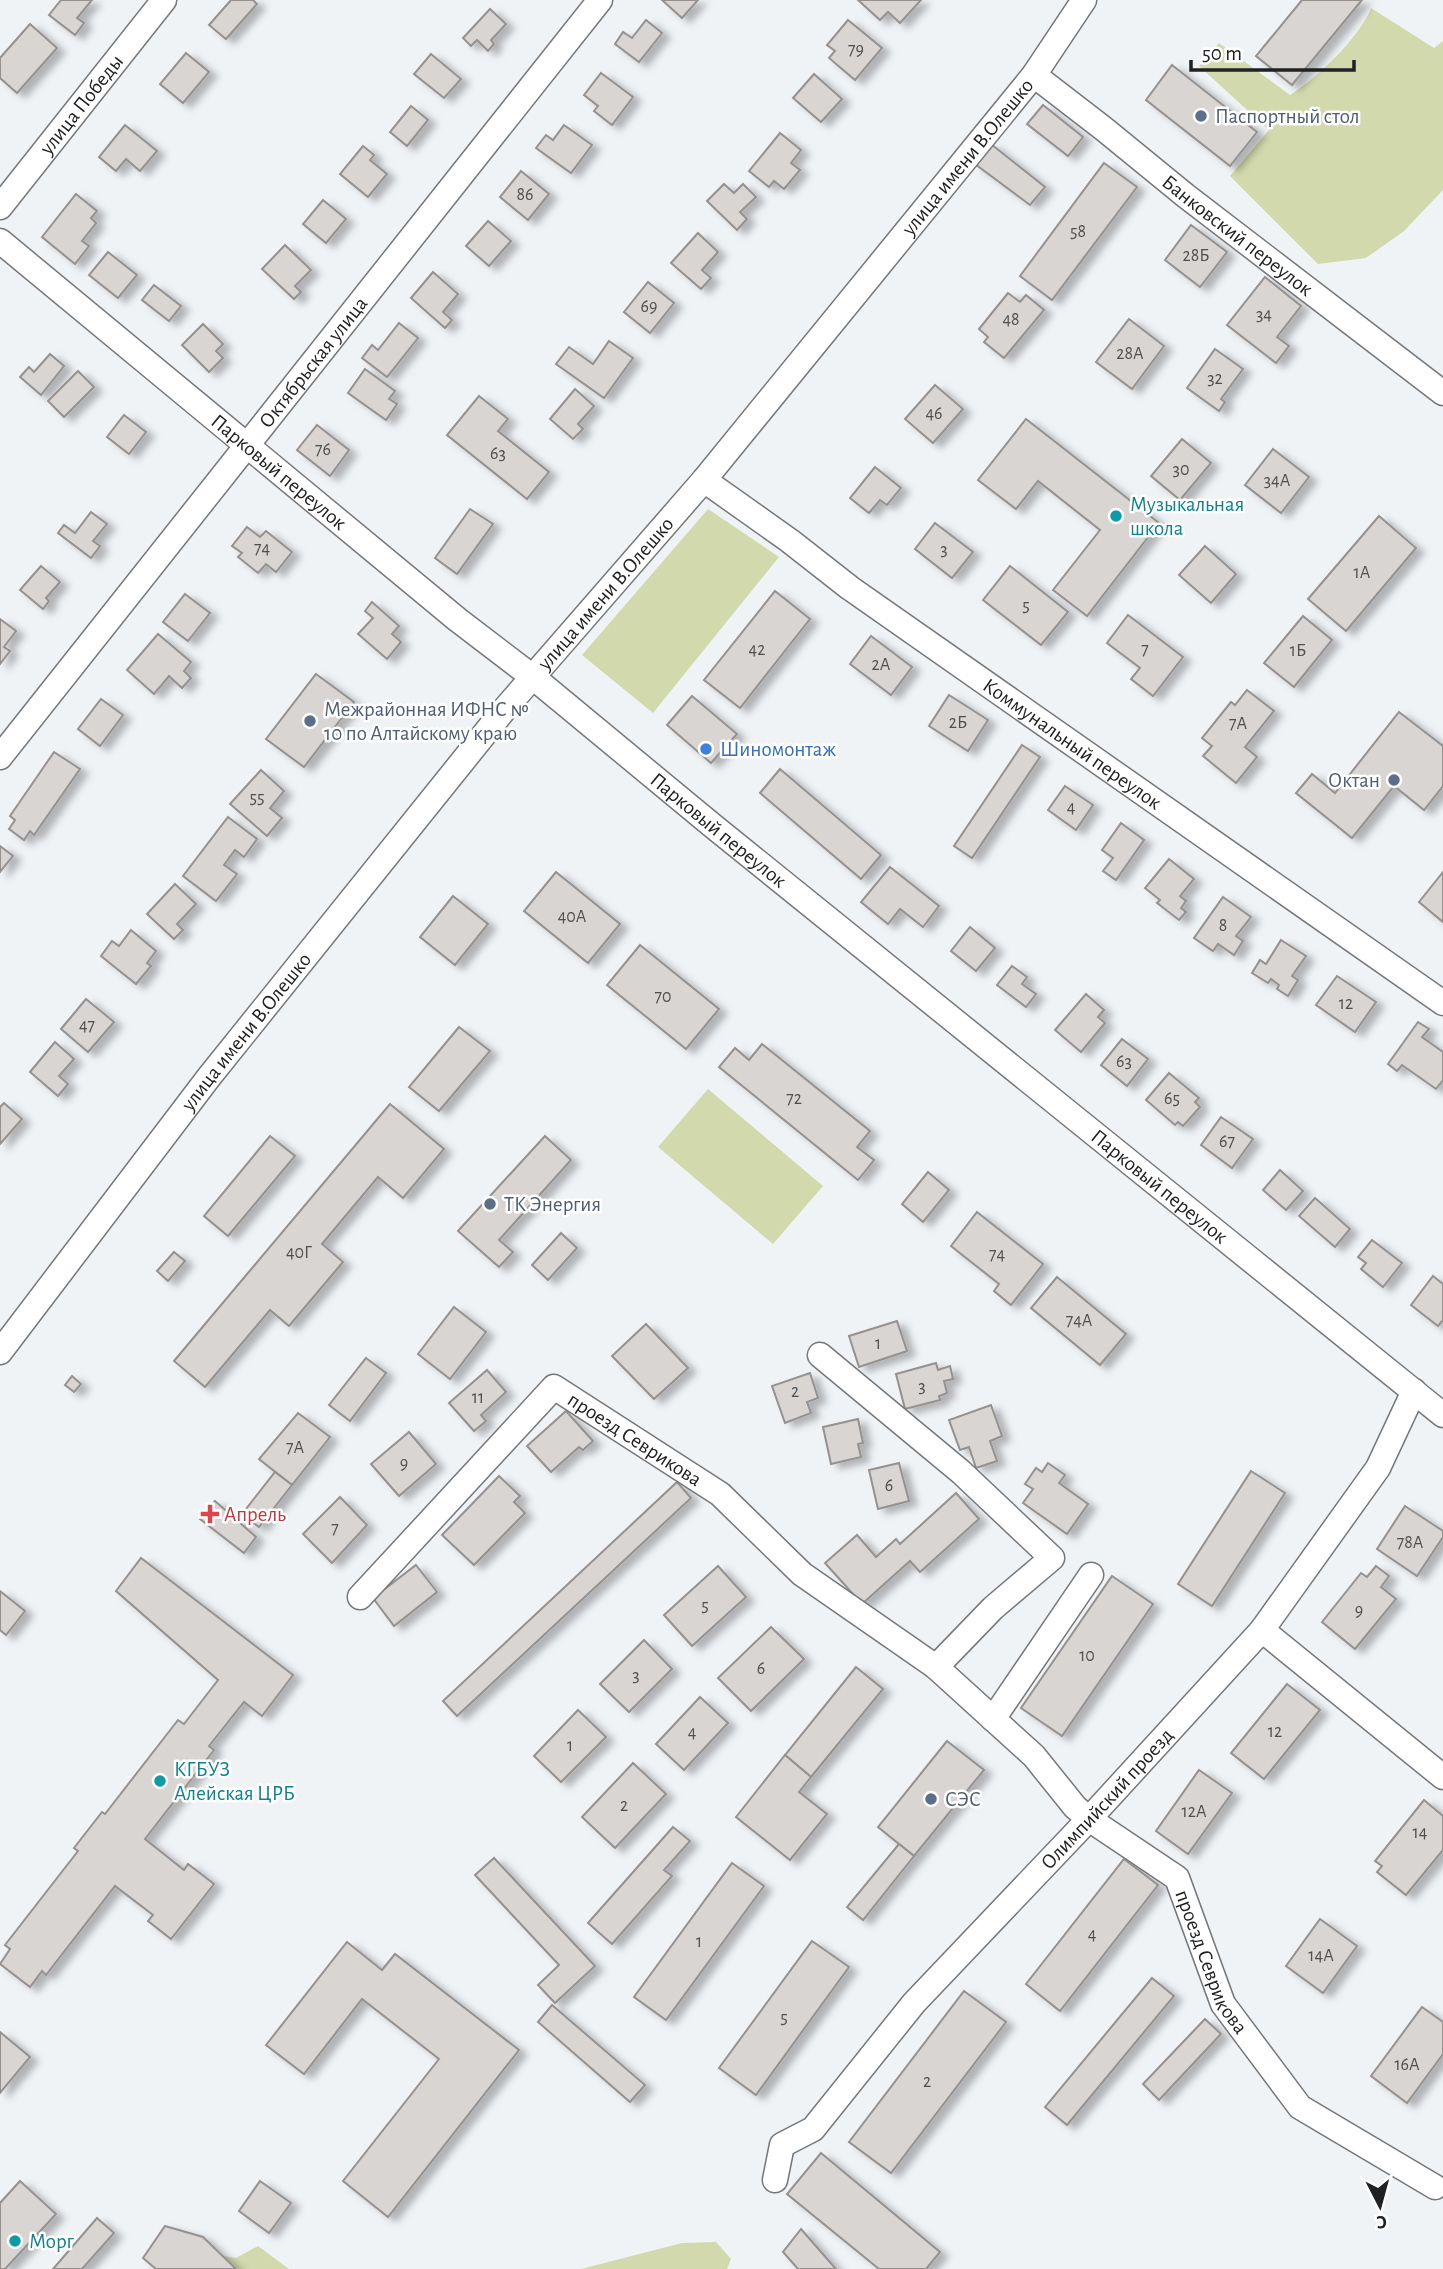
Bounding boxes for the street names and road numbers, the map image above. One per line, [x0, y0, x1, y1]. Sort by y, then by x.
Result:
street label: улица Победы [35, 51, 127, 159]
street label: улица имени В.Олешко [897, 75, 1037, 240]
street label: Банковский переулок [1158, 171, 1317, 300]
street label: Октябрьская улица [255, 292, 371, 432]
street label: Парковый переулок [207, 410, 351, 534]
street label: улица имени В.Олешко [533, 513, 677, 674]
street label: Коммунальный переулок [979, 674, 1166, 813]
street label: Парковый переулок [646, 768, 791, 892]
street label: улица имени В.Олешко [176, 949, 315, 1115]
street label: Парковый переулок [1087, 1125, 1232, 1248]
street label: проезд Севрикова [564, 1388, 706, 1490]
street label: Олимпийский проезд [1037, 1724, 1177, 1873]
street label: проезд Севрикова [1172, 1887, 1252, 2038]

